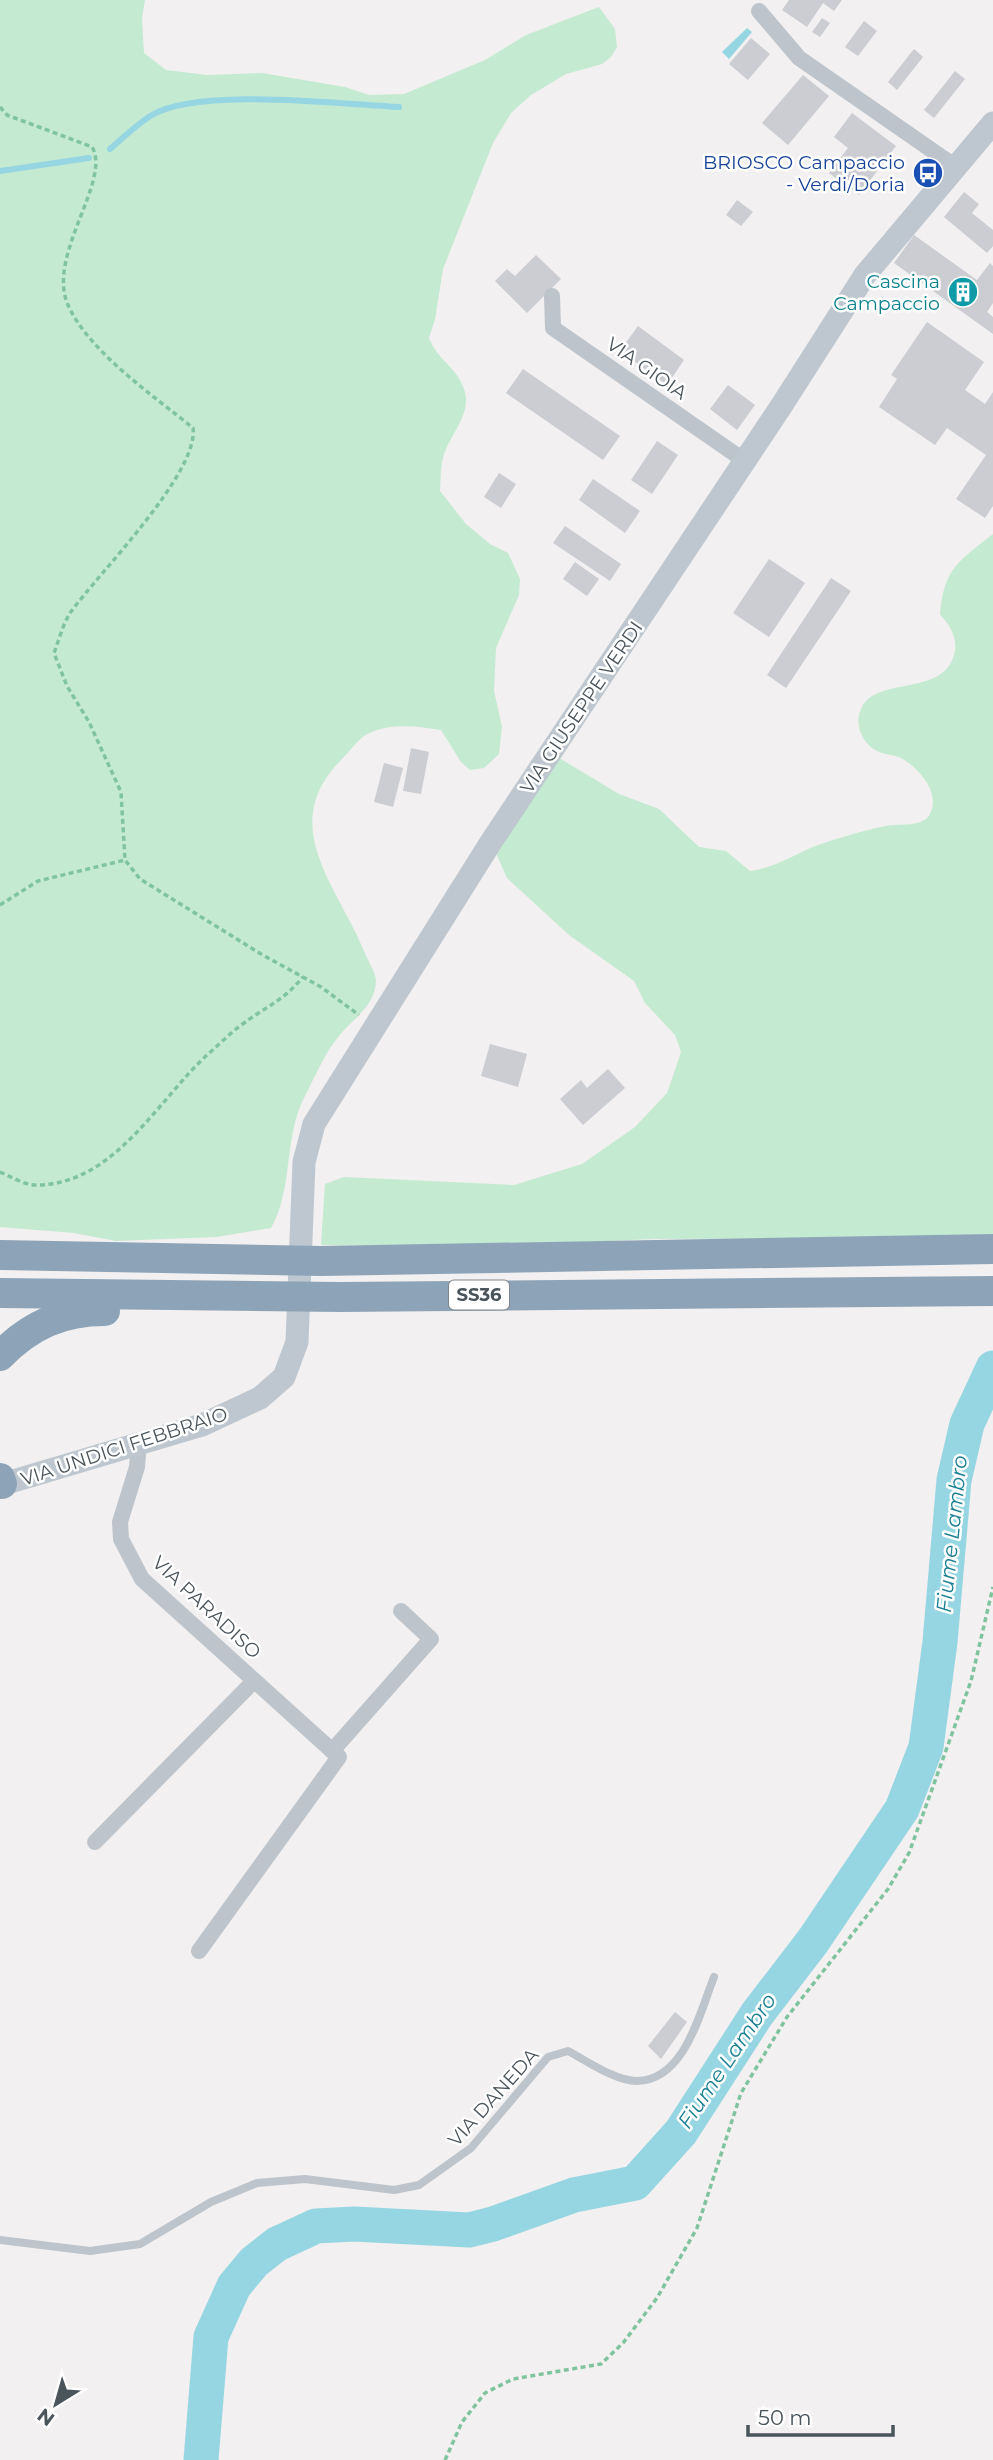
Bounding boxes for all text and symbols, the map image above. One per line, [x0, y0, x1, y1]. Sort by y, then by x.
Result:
place label: BRIOSCO Campaccio - Verdi/Doria [703, 151, 905, 196]
bus stop icon: BRIOSCO Campaccio - Verdi/Doria [911, 156, 945, 190]
place label: Cascina Campaccio [833, 270, 940, 315]
building icon: Cascina Campaccio [946, 275, 980, 309]
street label: VIA GIOIA [602, 332, 692, 405]
street label: VIA GIUSEPPE VERDI [515, 617, 648, 798]
road number: SS36 [449, 1280, 509, 1310]
street label: VIA UNDICI FEBBRAIO [18, 1402, 230, 1491]
water label: Fiume Lambro [931, 1454, 972, 1614]
street label: VIA PARADISO [148, 1551, 266, 1664]
water label: Fiume Lambro [672, 1988, 781, 2133]
street label: VIA DANEDA [443, 2043, 544, 2151]
north arrow [21, 2369, 91, 2439]
scale bar [748, 2394, 893, 2438]
text: N [33, 2403, 59, 2431]
text: 50 m [758, 2405, 812, 2430]

